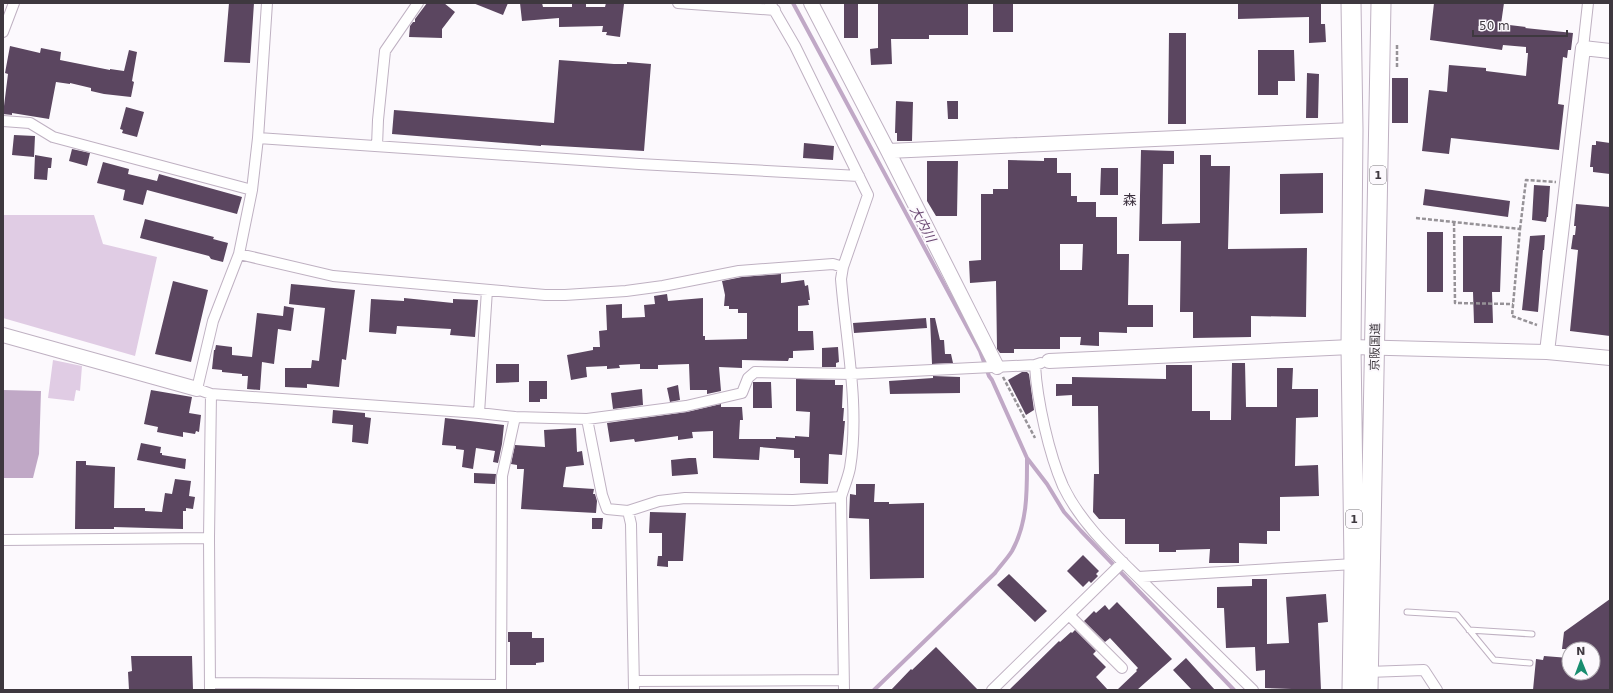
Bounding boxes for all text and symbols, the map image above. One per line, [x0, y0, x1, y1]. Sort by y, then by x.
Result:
scale bar [1473, 12, 1567, 38]
text: 50 m [1479, 19, 1510, 33]
road number: 1 [1370, 166, 1386, 184]
district label: 森 [1123, 192, 1137, 208]
water label: 大内川 [907, 203, 940, 246]
street label: 京阪国道 [1368, 323, 1382, 371]
road number: 1 [1346, 510, 1362, 528]
north arrow [1561, 641, 1601, 681]
text: N [1576, 645, 1586, 658]

